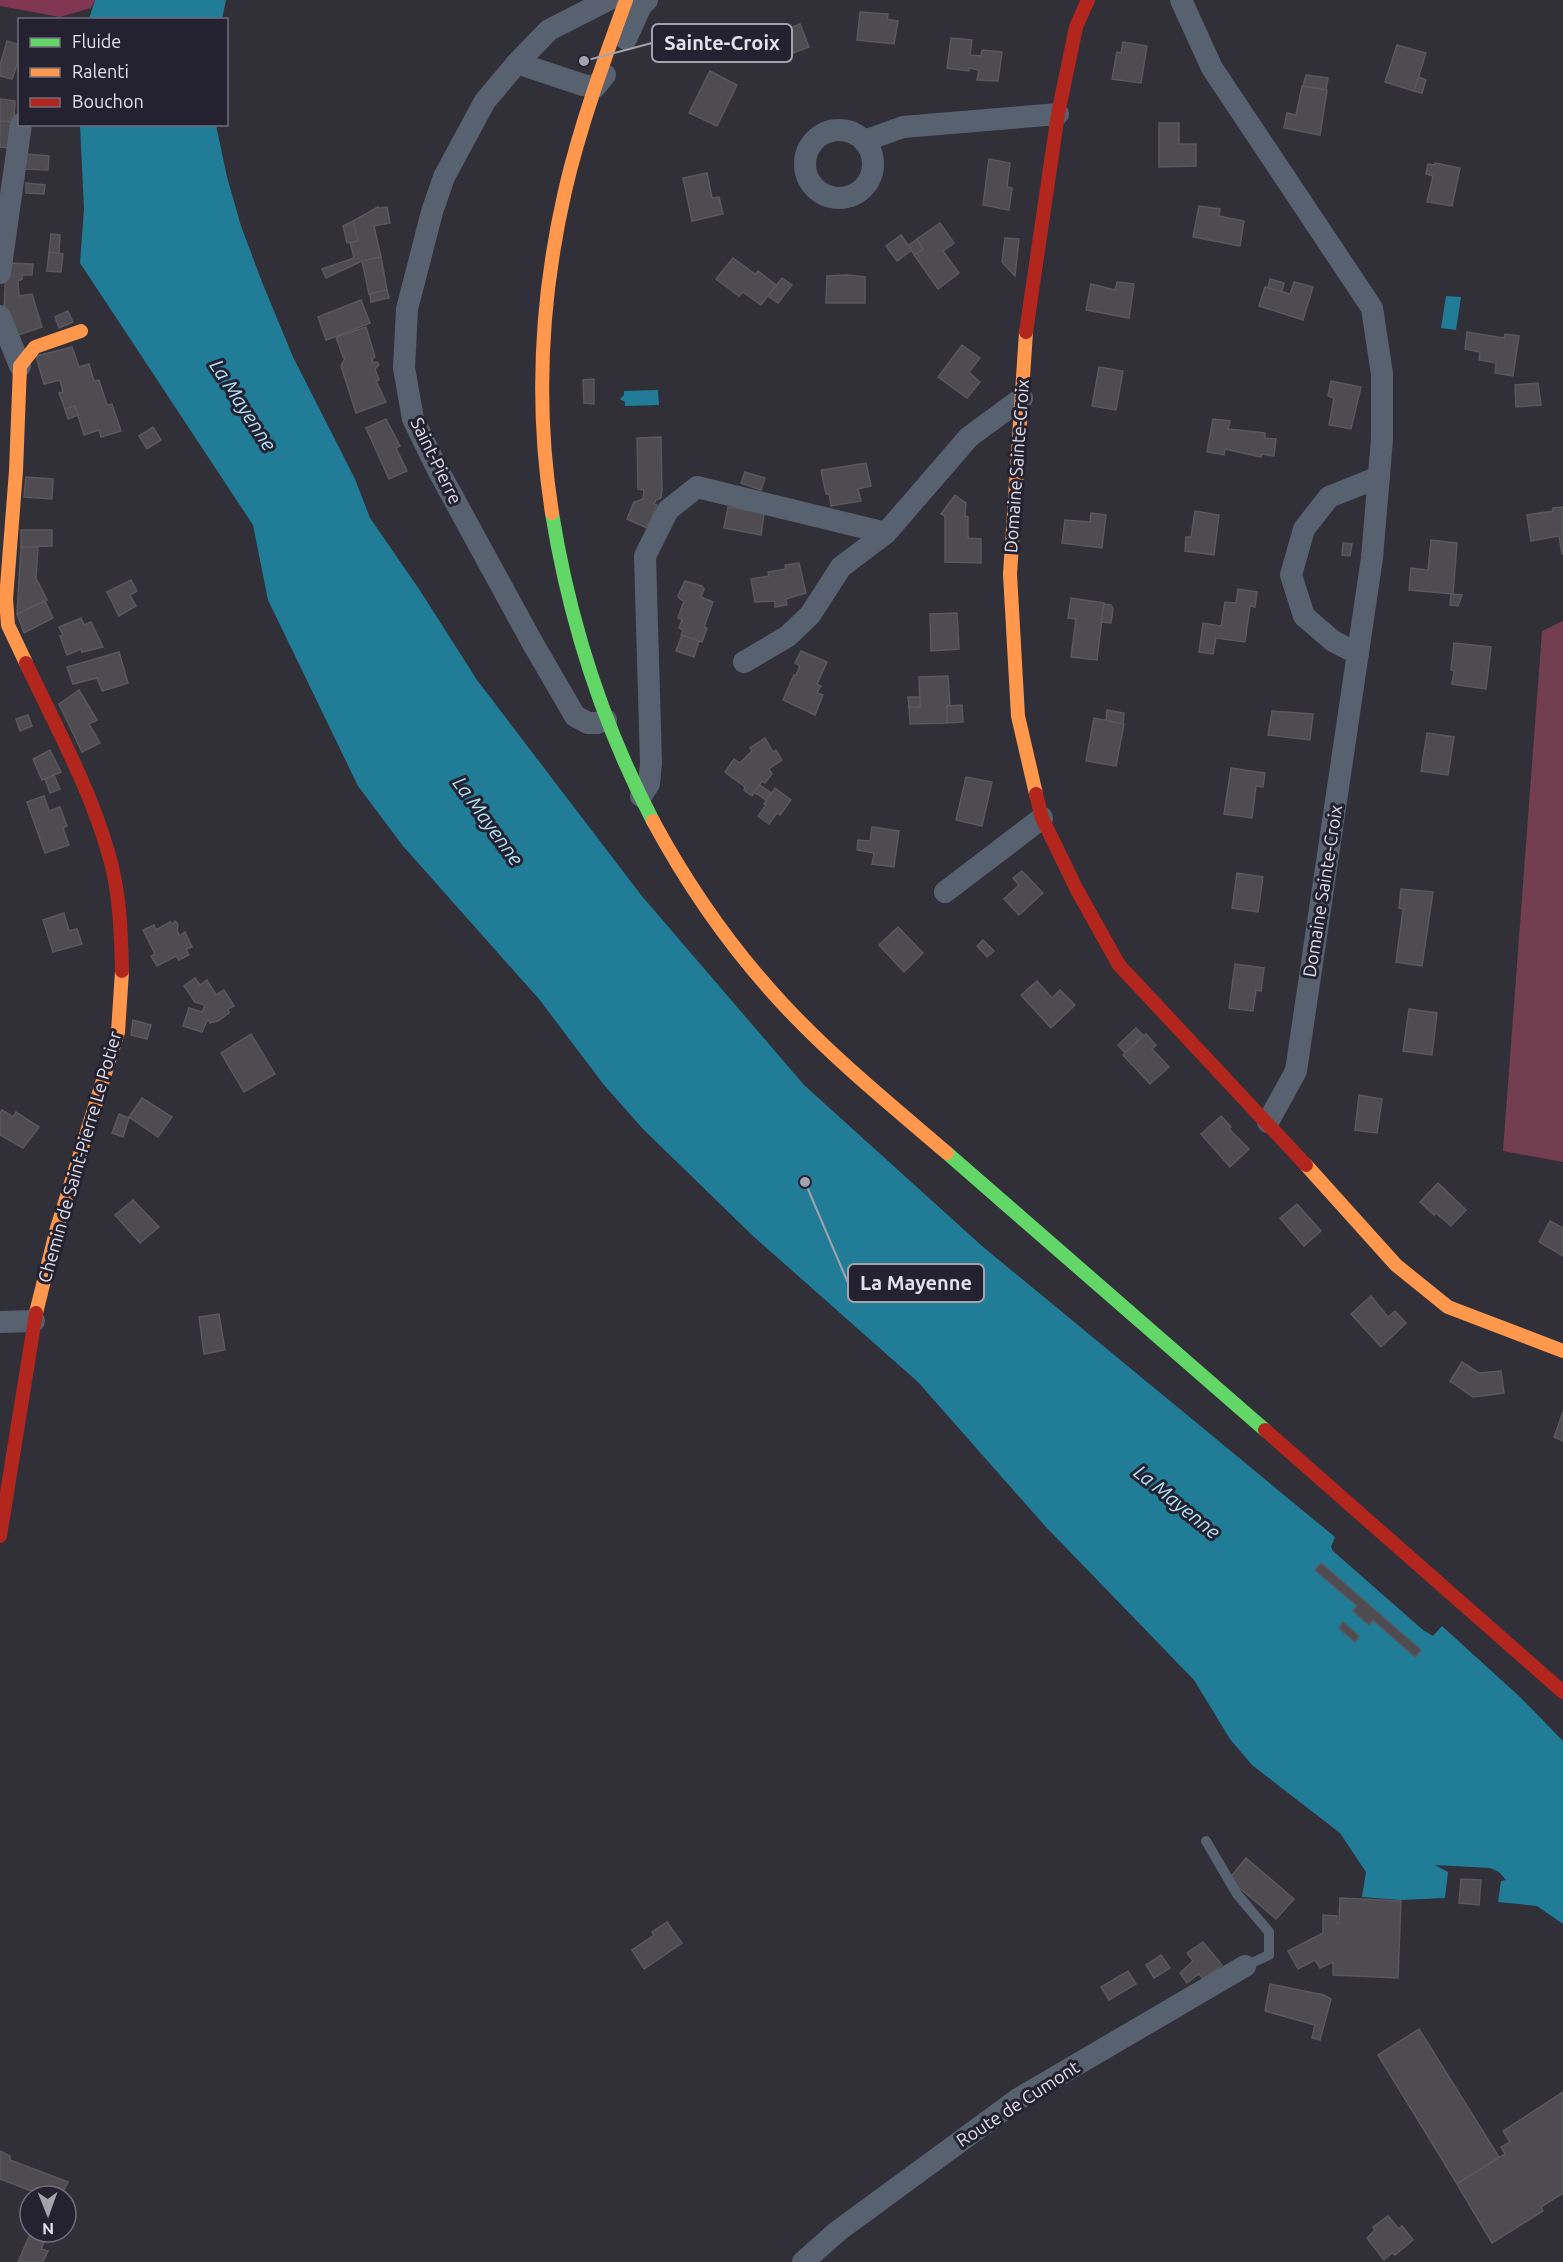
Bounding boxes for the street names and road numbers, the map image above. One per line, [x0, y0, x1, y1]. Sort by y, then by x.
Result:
street label: Domaine Sainte-Croix [1000, 378, 1032, 553]
street label: Saint-Pierre [407, 414, 466, 507]
street label: Domaine Sainte-Croix [1299, 803, 1346, 978]
street label: Chemin de Saint-Pierre Le Potier [34, 1029, 125, 1285]
street label: Route de Cumont [952, 2056, 1083, 2150]

